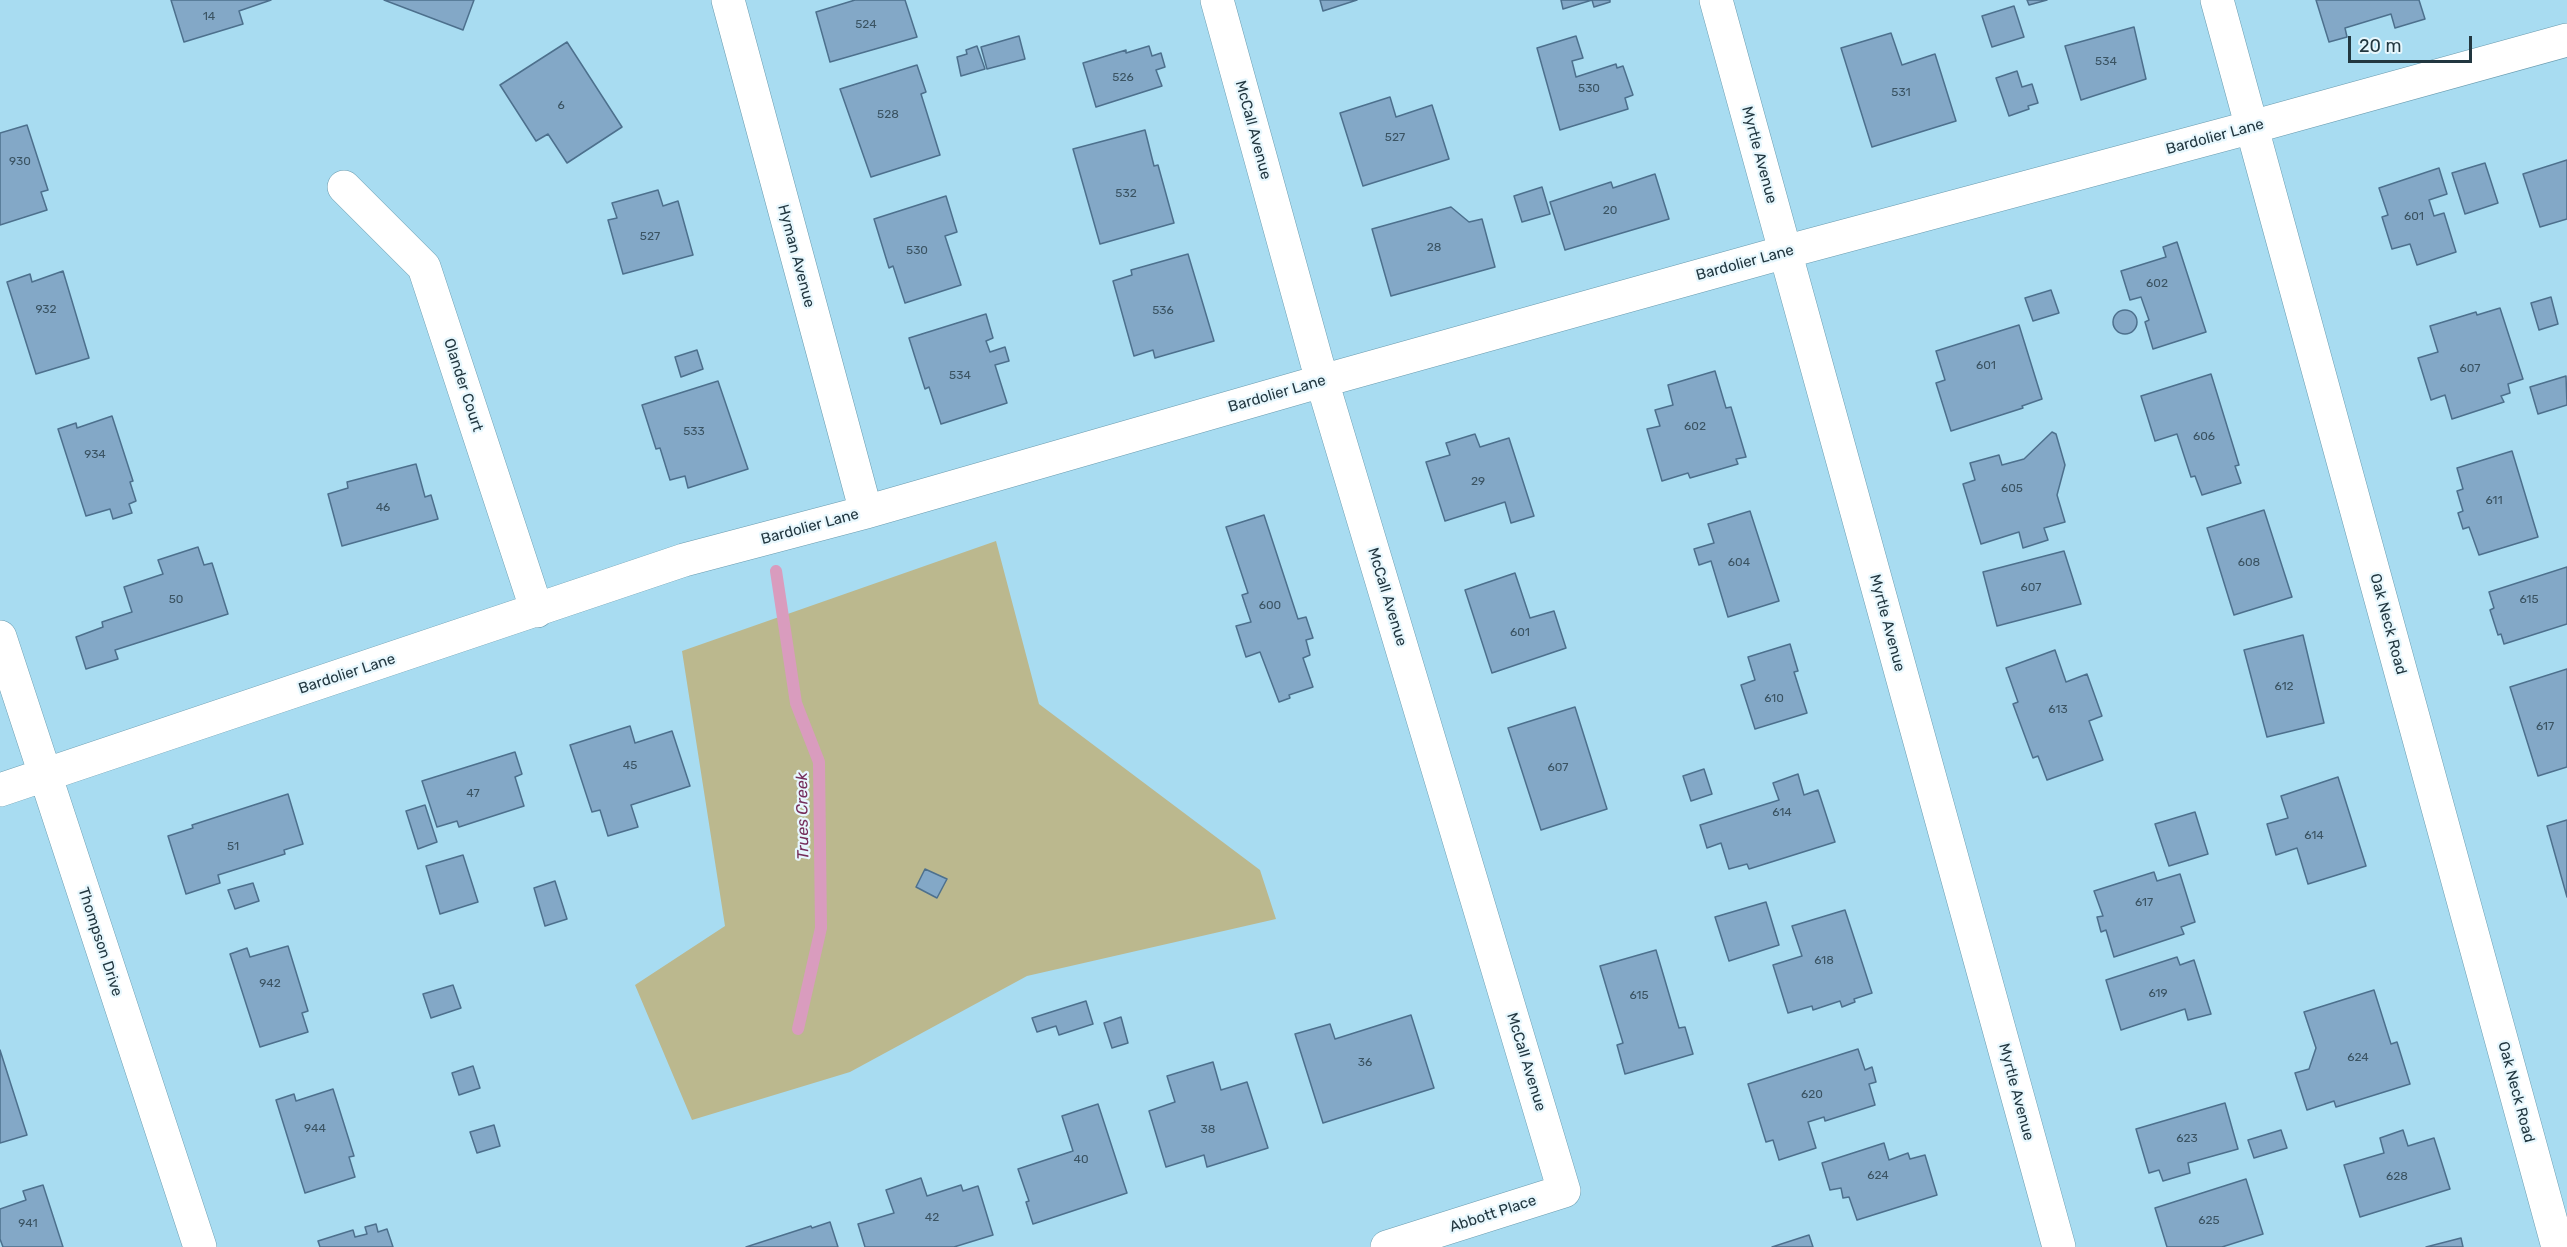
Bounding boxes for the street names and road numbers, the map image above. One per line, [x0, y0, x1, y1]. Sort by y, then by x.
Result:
street label: McCall Avenue [1231, 78, 1275, 182]
street label: Myrtle Avenue [1737, 104, 1781, 206]
street label: Bardolier Lane [2164, 115, 2266, 159]
street label: Hyman Avenue [774, 203, 818, 309]
street label: Bardolier Lane [1694, 241, 1796, 285]
street label: Olander Court [439, 336, 487, 434]
street label: Bardolier Lane [1226, 371, 1328, 417]
street label: Bardolier Lane [759, 505, 861, 549]
street label: McCall Avenue [1363, 546, 1411, 648]
street label: Oak Neck Road [2366, 571, 2410, 677]
street label: Myrtle Avenue [1865, 572, 1909, 674]
street label: Bardolier Lane [296, 650, 398, 698]
street label: Thompson Drive [74, 885, 126, 999]
street label: McCall Avenue [1502, 1011, 1550, 1113]
street label: Oak Neck Road [2494, 1039, 2538, 1145]
street label: Myrtle Avenue [1994, 1041, 2038, 1143]
street label: Abbott Place [1447, 1192, 1539, 1236]

